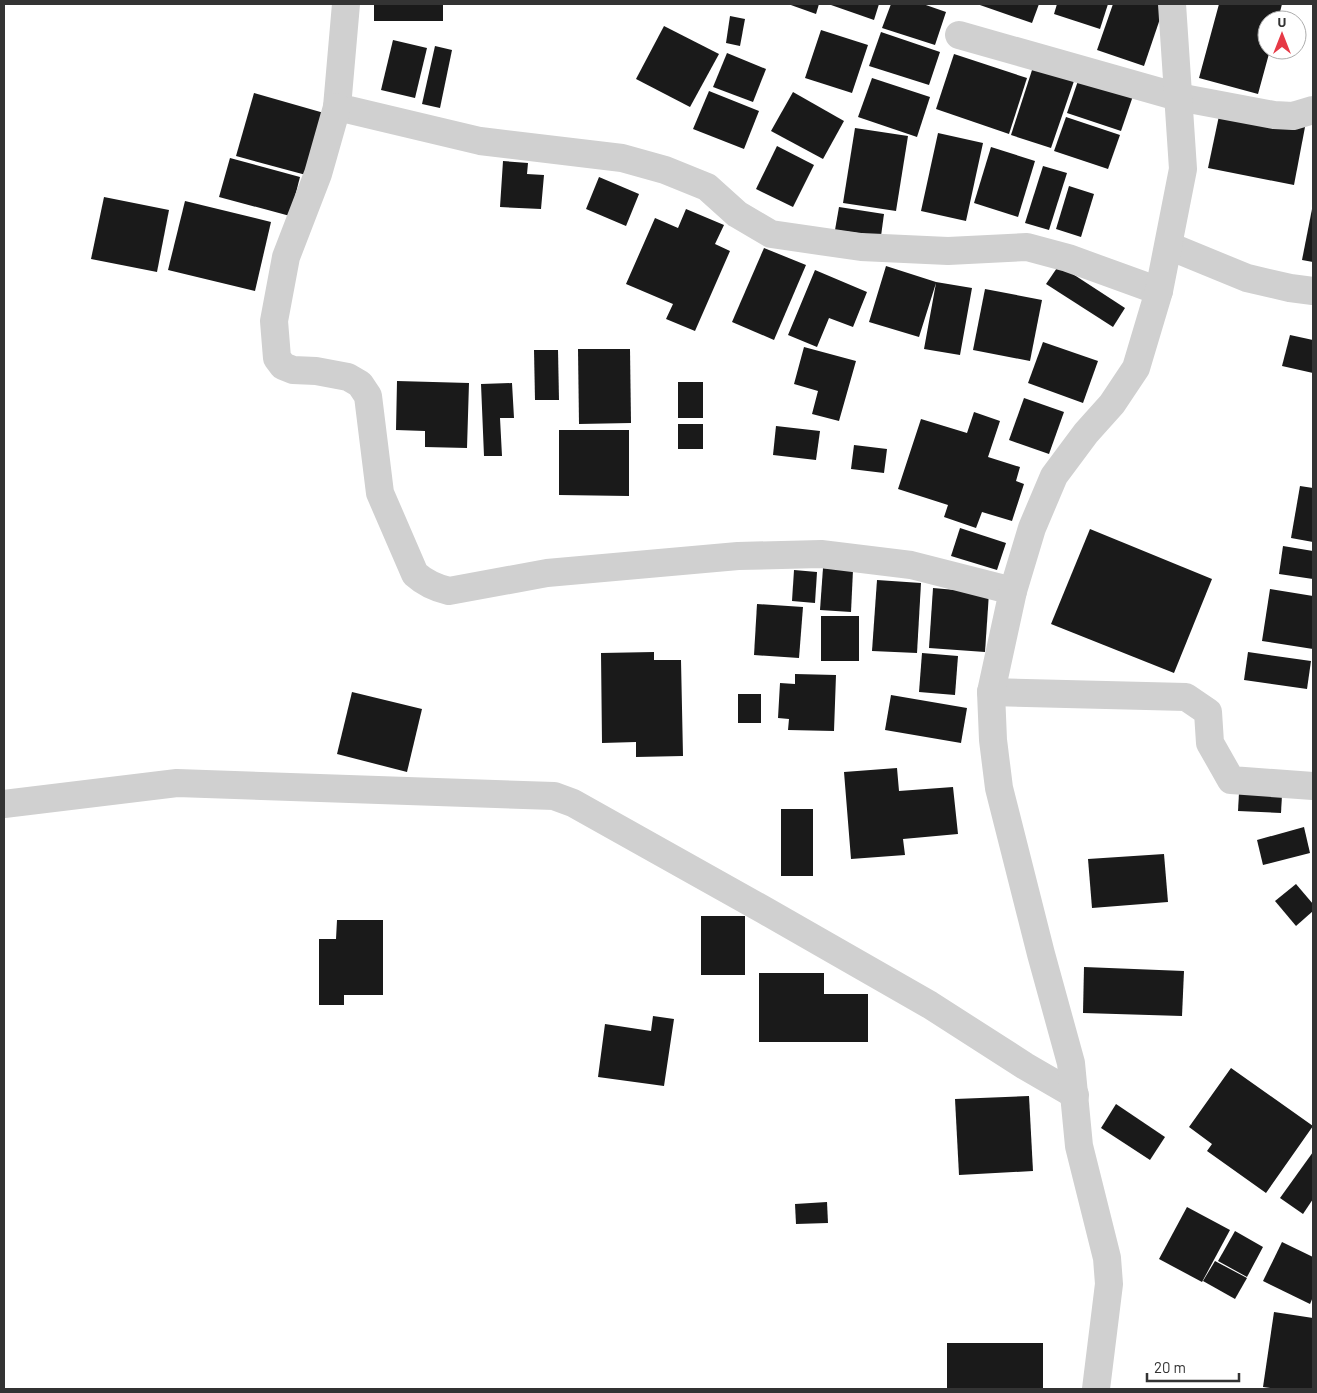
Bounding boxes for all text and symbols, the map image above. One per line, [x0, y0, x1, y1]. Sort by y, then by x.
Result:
north arrow [1257, 10, 1307, 60]
text: U [1278, 13, 1287, 30]
scale bar [1147, 1350, 1240, 1382]
text: 20 m [1154, 1358, 1186, 1376]

